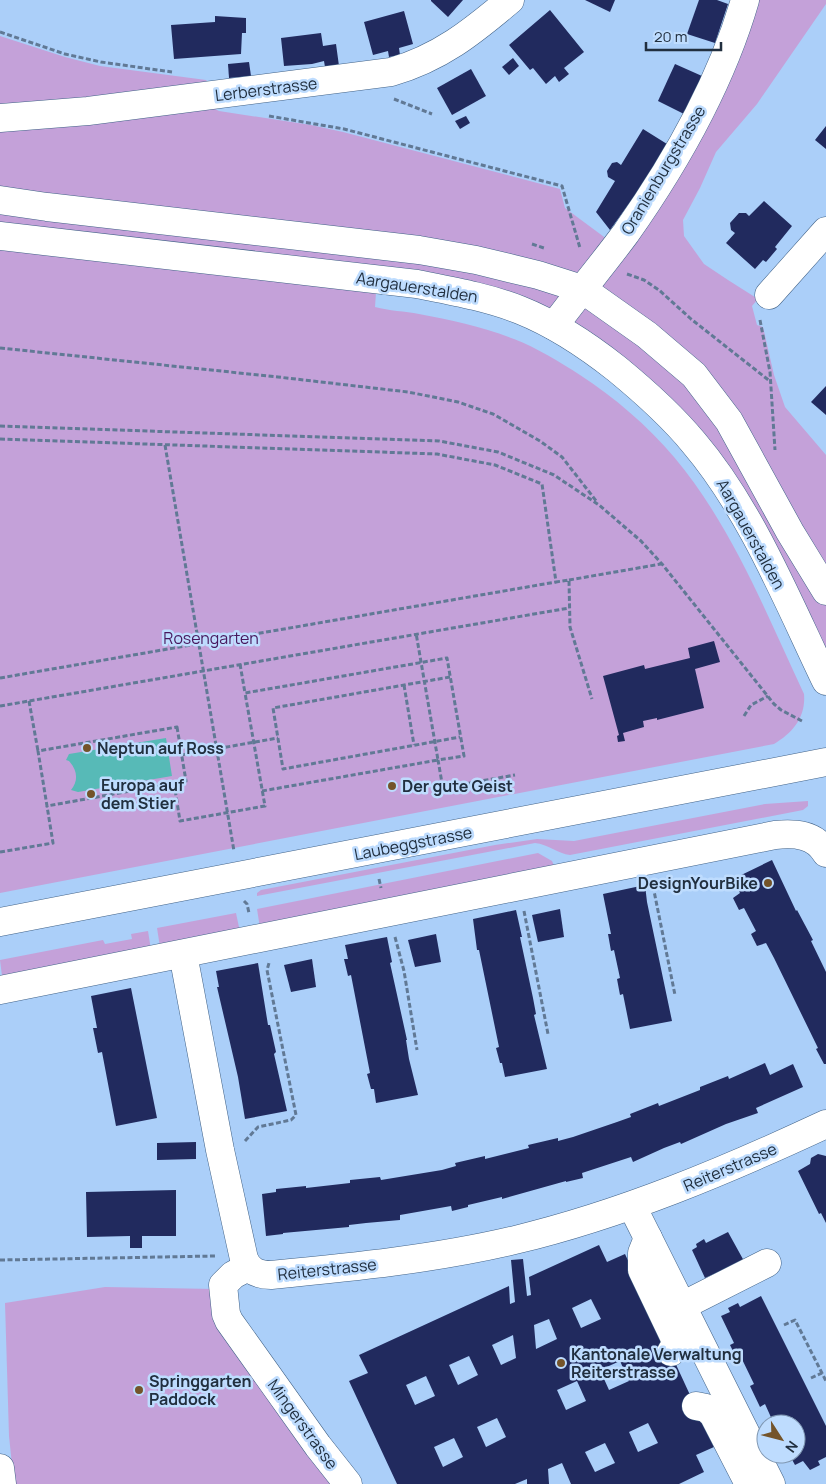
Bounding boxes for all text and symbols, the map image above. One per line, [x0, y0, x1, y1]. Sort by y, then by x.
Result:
scale bar [646, 20, 721, 52]
text: 20 m [654, 26, 687, 47]
street label: Lerberstrasse [214, 72, 318, 106]
street label: Oranienburgstrasse [616, 101, 710, 239]
street label: Aargauerstalden [355, 267, 479, 307]
street label: Aargauerstalden [712, 475, 790, 593]
park label: Rosengarten [163, 627, 259, 649]
place label: Neptun auf Ross [97, 737, 224, 759]
marker: Neptun auf Ross [81, 742, 93, 754]
place label: Europa auf dem Stier [101, 774, 184, 814]
place label: Der gute Geist [402, 775, 513, 797]
marker: Der gute Geist [386, 780, 398, 792]
marker: Europa auf dem Stier [85, 788, 97, 800]
street label: Laubeggstrasse [352, 821, 474, 865]
place label: DesignYourBike [638, 872, 758, 894]
marker: DesignYourBike [762, 877, 774, 889]
street label: Reiterstrasse [680, 1137, 780, 1197]
street label: Reiterstrasse [276, 1253, 378, 1285]
place label: Kantonale Verwaltung Reiterstrasse [571, 1343, 742, 1383]
marker: Kantonale Verwaltung Reiterstrasse [555, 1357, 567, 1369]
place label: Springgarten Paddock [149, 1370, 251, 1410]
street label: Mingerstrasse [263, 1375, 343, 1473]
marker: Springgarten Paddock [133, 1384, 145, 1396]
north arrow [756, 1414, 806, 1464]
text: N [781, 1437, 803, 1457]

